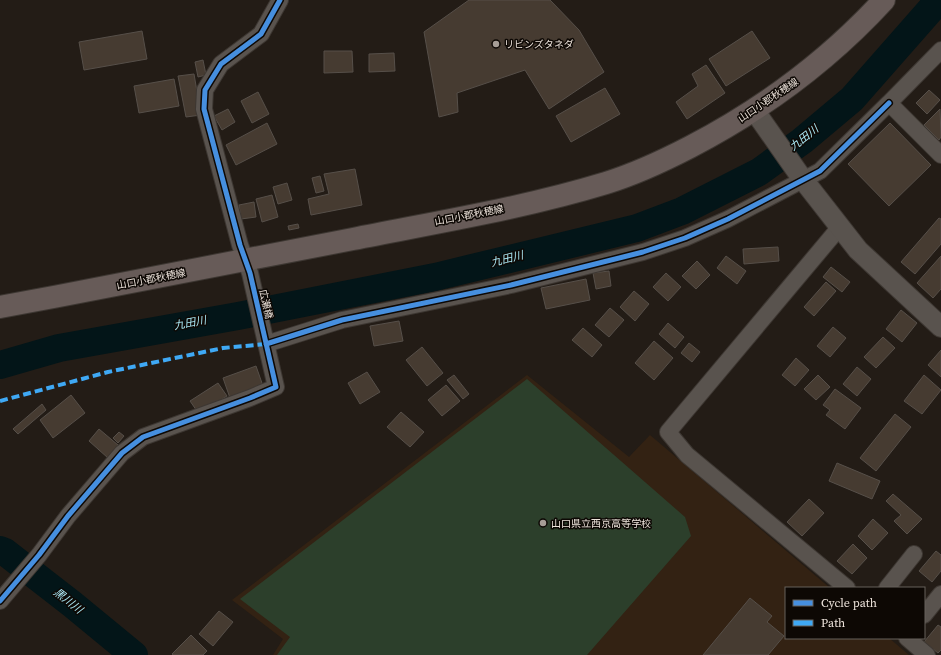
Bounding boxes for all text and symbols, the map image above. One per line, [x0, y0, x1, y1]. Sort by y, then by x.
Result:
place label: リビンズタネダ [504, 38, 574, 51]
marker: リビンズタネダ [491, 39, 501, 49]
street label: 山口小郡秋穂線 [735, 75, 801, 125]
water label: 九田川 [786, 121, 822, 154]
street label: 山口小郡秋穂線 [433, 202, 505, 228]
water label: 九田川 [489, 247, 526, 270]
street label: 山口小郡秋穂線 [115, 266, 187, 292]
street label: 広瀬橋 [256, 288, 276, 320]
water label: 九田川 [172, 312, 209, 334]
place label: 山口県立西京高等学校 [551, 517, 651, 530]
marker: 山口県立西京高等学校 [538, 518, 548, 528]
water label: 黒川川 [50, 585, 86, 618]
legend [785, 587, 925, 639]
text: Cycle path [821, 595, 877, 611]
text: Path [821, 615, 845, 631]

